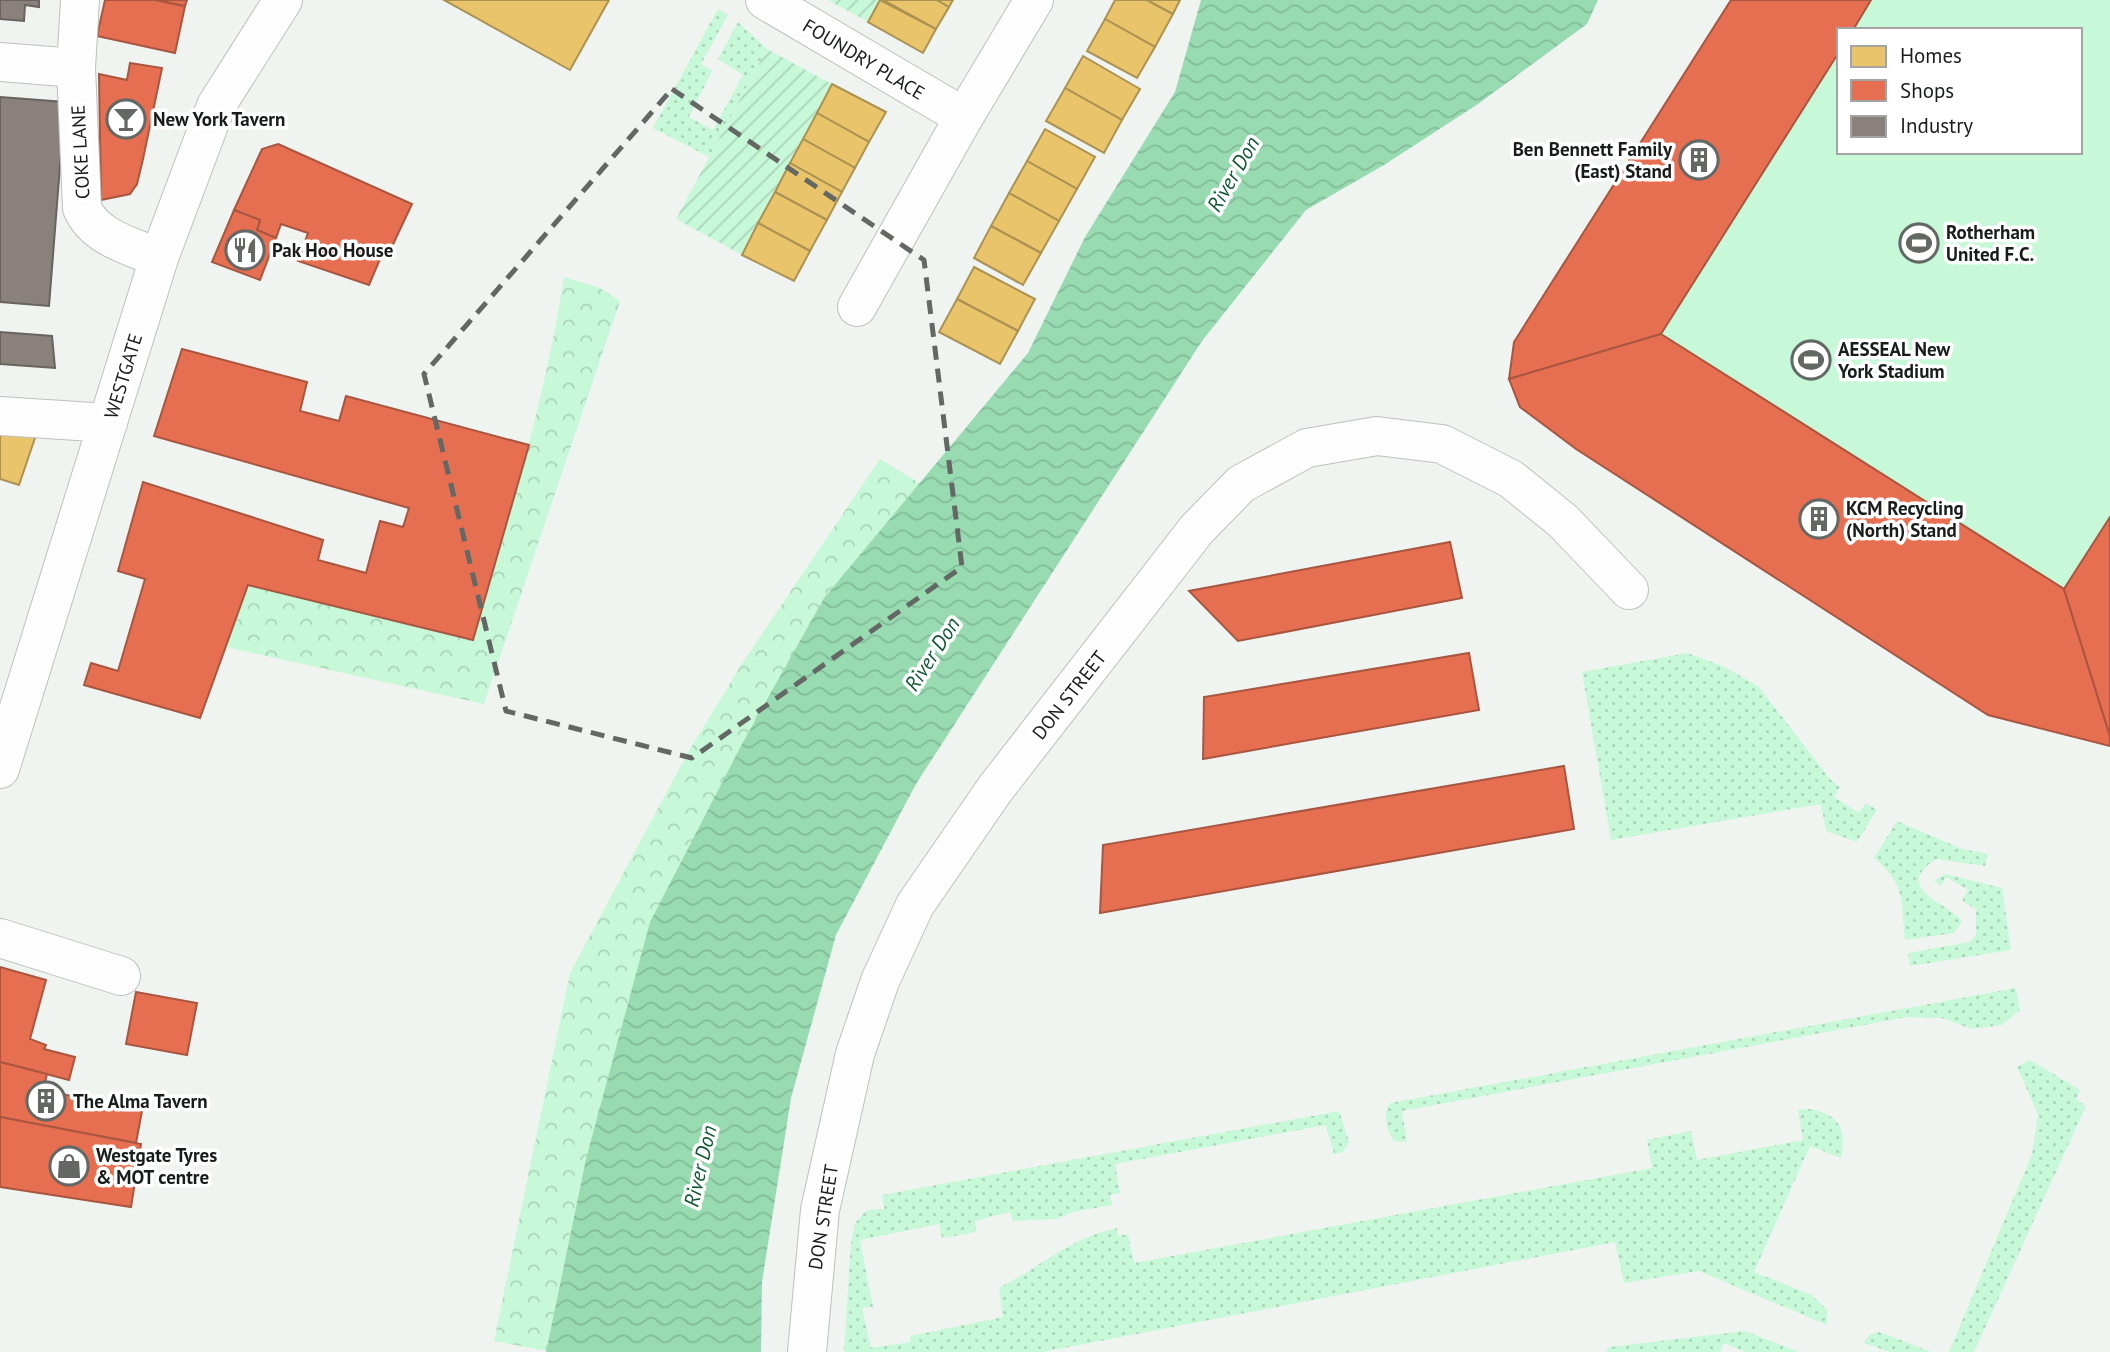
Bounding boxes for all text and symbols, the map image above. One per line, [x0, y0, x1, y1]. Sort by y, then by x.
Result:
street label: FOUNDRY PLACE [799, 13, 929, 105]
legend [1837, 28, 2082, 154]
text: Homes [1900, 42, 1962, 69]
text: Shops [1900, 77, 1954, 104]
bar icon: New York Tavern [105, 98, 147, 140]
street label: COKE LANE [66, 104, 94, 200]
place label: New York Tavern [153, 107, 285, 131]
text: Industry [1900, 112, 1973, 139]
water label: River Don [1201, 131, 1265, 217]
place label: Ben Bennett Family (East) Stand [1513, 137, 1673, 183]
building icon: Ben Bennett Family (East) Stand [1678, 139, 1720, 181]
place label: Rotherham United F.C. [1946, 220, 2035, 266]
sports icon: Rotherham United F.C. [1898, 222, 1940, 264]
restaurant icon: Pak Hoo House [224, 229, 266, 271]
place label: Pak Hoo House [272, 238, 393, 262]
street label: WESTGATE [99, 330, 147, 422]
place label: AESSEAL New York Stadium [1837, 337, 1951, 383]
sports icon: AESSEAL New York Stadium [1790, 339, 1832, 381]
place label: KCM Recycling (North) Stand [1846, 496, 1964, 542]
building icon: KCM Recycling (North) Stand [1798, 498, 1840, 540]
water label: River Don [898, 612, 966, 696]
street label: DON STREET [1027, 645, 1111, 744]
building icon: The Alma Tavern [25, 1080, 67, 1122]
place label: The Alma Tavern [73, 1089, 208, 1113]
water label: River Don [678, 1123, 722, 1209]
place label: Westgate Tyres & MOT centre [96, 1143, 217, 1189]
shop icon: Westgate Tyres & MOT centre [48, 1145, 90, 1187]
street label: DON STREET [803, 1162, 843, 1271]

